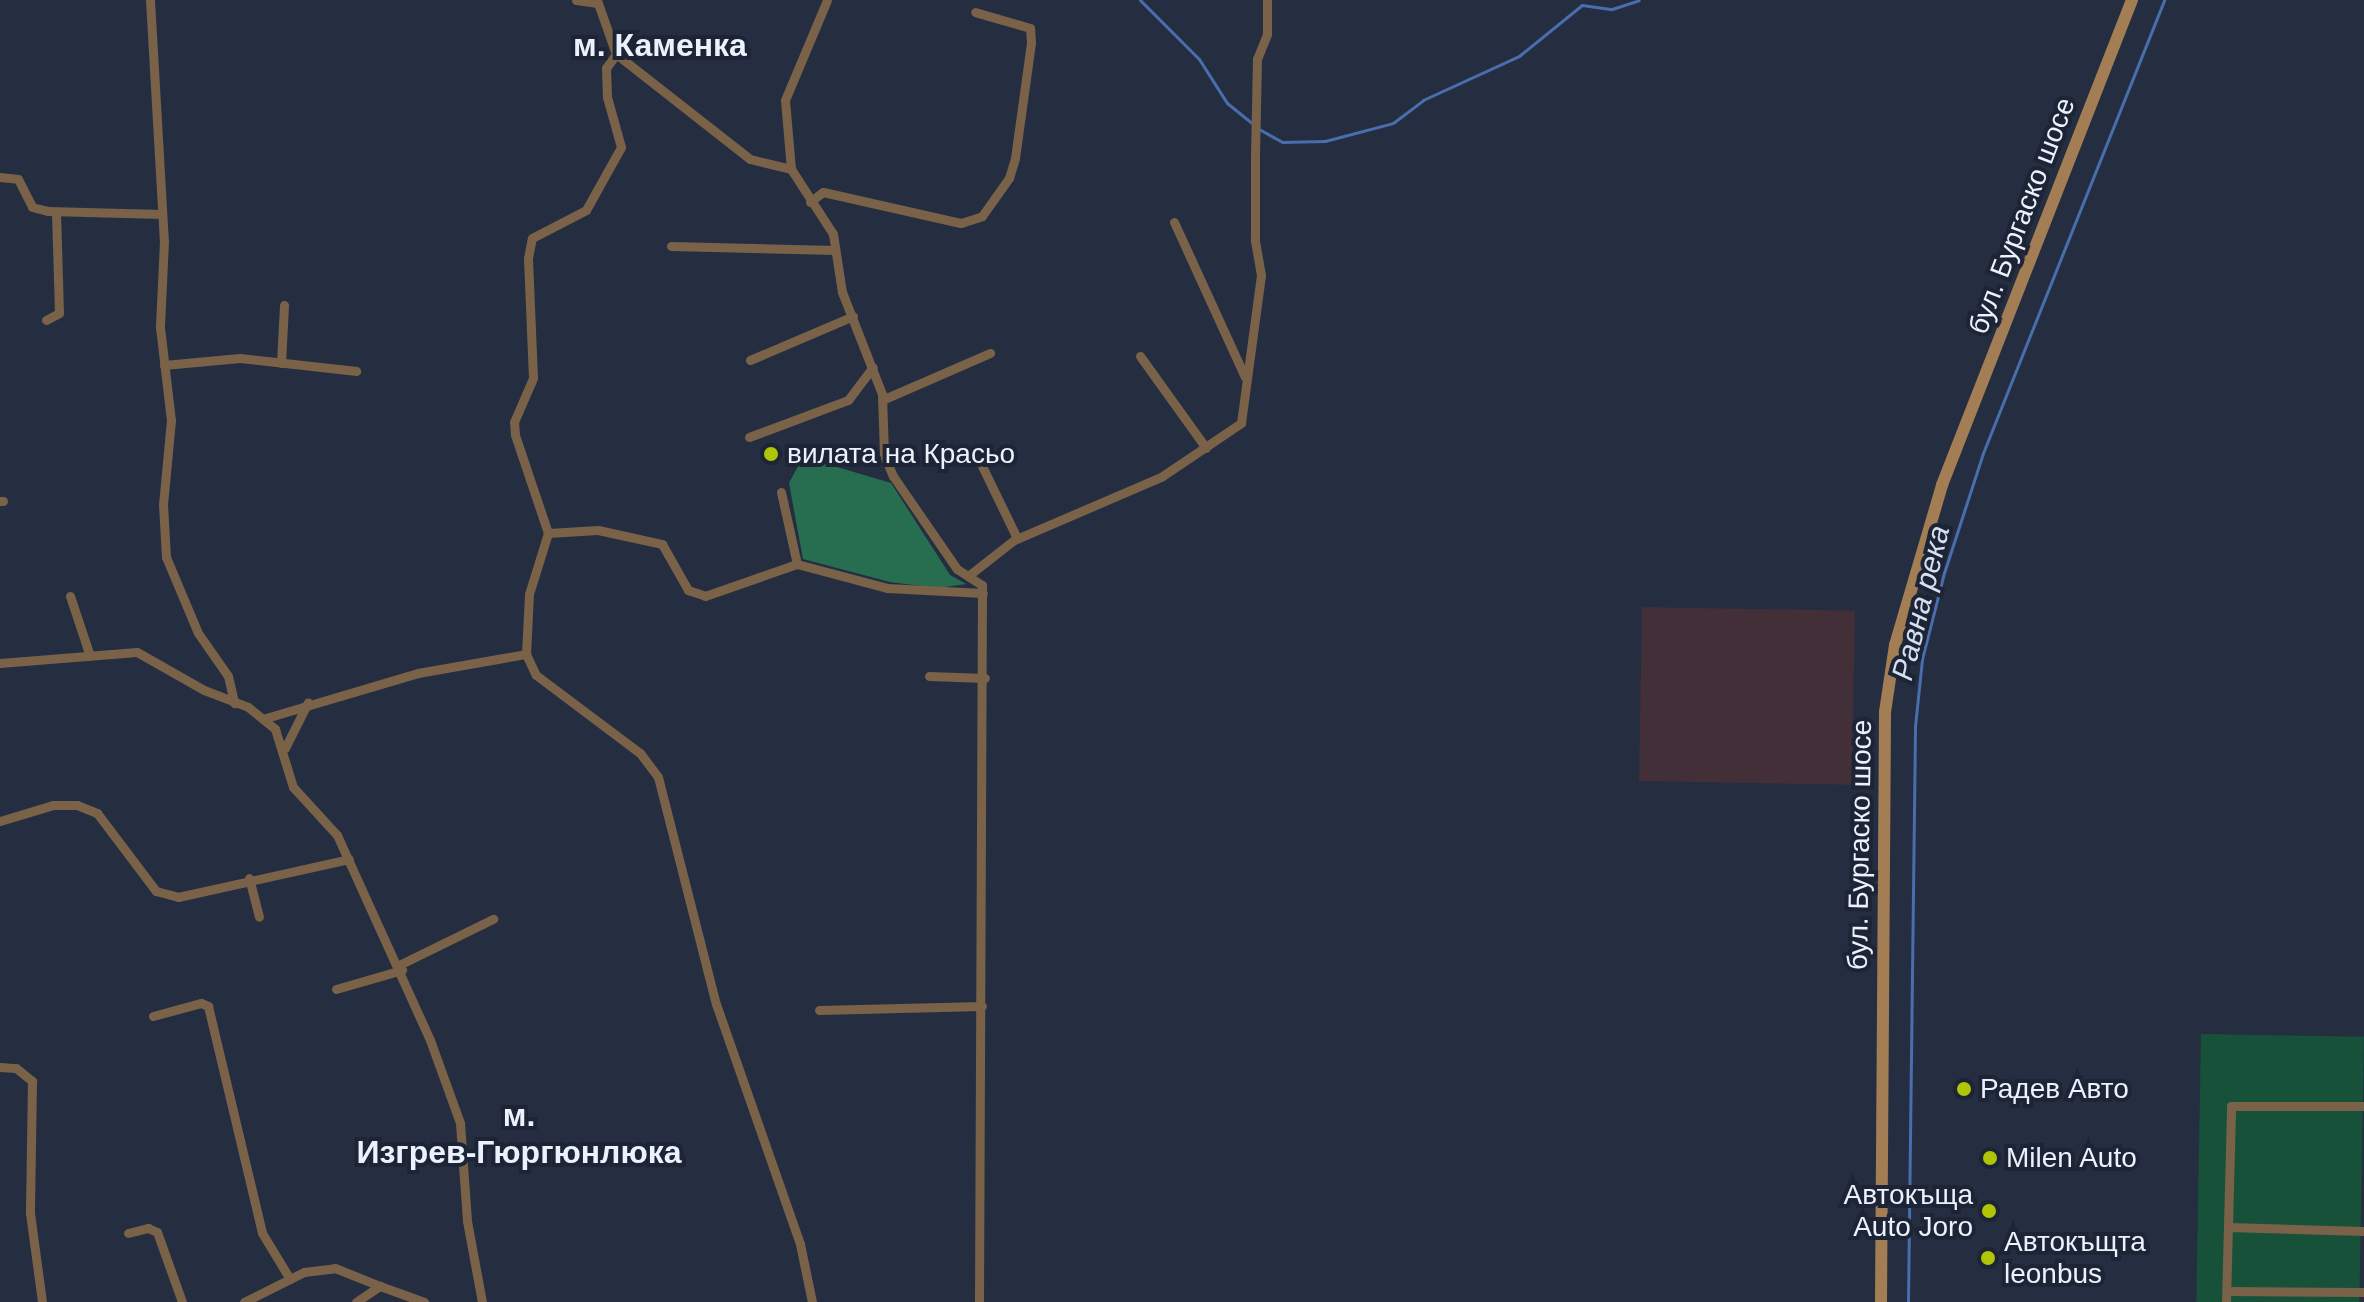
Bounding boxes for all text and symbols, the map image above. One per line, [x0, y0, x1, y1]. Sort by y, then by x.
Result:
district label: м. Каменка [573, 26, 747, 64]
street label: бул. Бургаско шосе [1961, 93, 2083, 339]
place label: вилата на Красьо [787, 437, 1015, 471]
marker: вилата на Красьо [762, 445, 780, 463]
water label: Равна река [1884, 522, 1958, 684]
street label: бул. Бургаско шосе [1841, 720, 1879, 970]
place label: Радев Авто [1980, 1072, 2129, 1106]
marker: Радев Авто [1955, 1080, 1973, 1098]
district label: м. Изгрев-Гюргюнлюка [356, 1097, 682, 1172]
place label: Milen Auto [2006, 1141, 2138, 1175]
marker: Milen Auto [1981, 1149, 1999, 1167]
place label: Автокъща Auto Joro [1844, 1178, 1973, 1244]
marker: Автокъща Auto Joro [1980, 1202, 1998, 1220]
place label: Автокъщта leonbus [2004, 1225, 2146, 1291]
marker: Автокъщта leonbus [1979, 1249, 1997, 1267]

